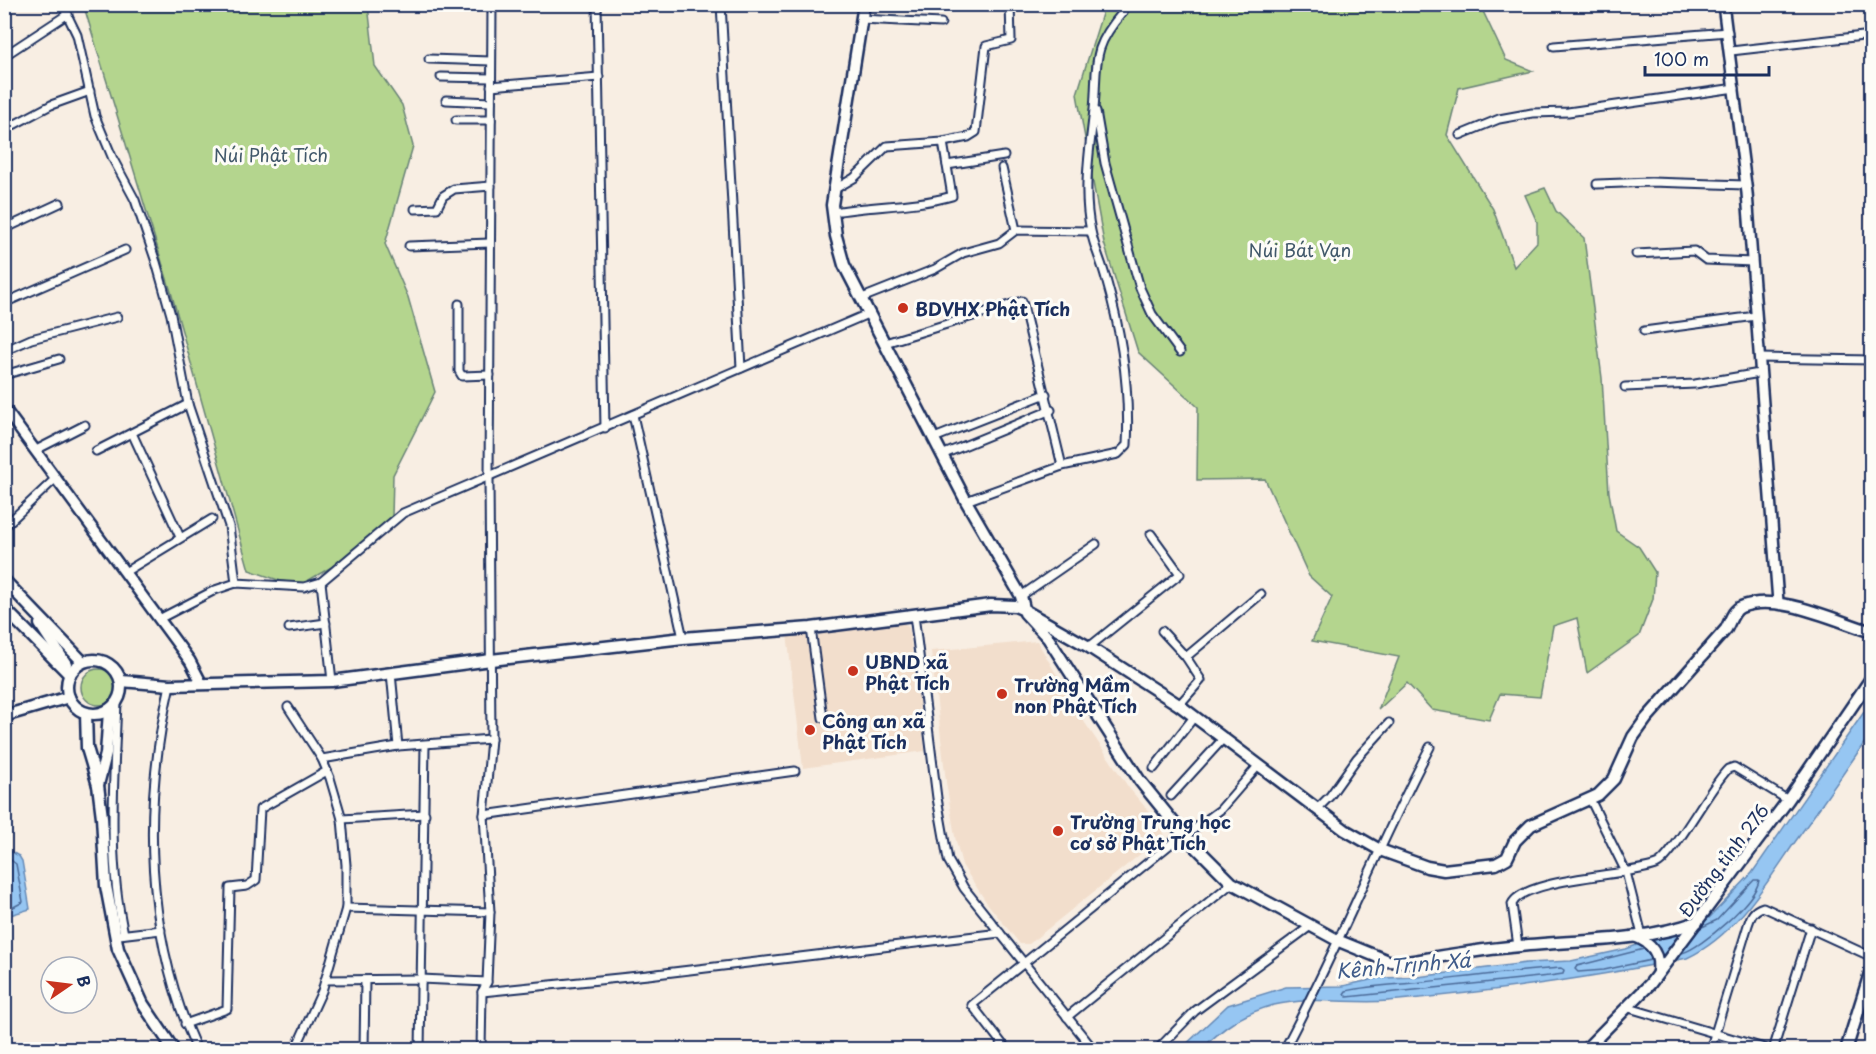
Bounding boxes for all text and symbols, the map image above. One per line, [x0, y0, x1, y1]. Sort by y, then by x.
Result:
scale bar [1645, 39, 1770, 77]
text: 100 m [1654, 45, 1709, 72]
park label: Núi Phật Tích [214, 141, 328, 168]
park label: Núi Bát Vạn [1249, 236, 1351, 263]
place label: BDVHX Phật Tích [915, 295, 1070, 322]
marker: BDVHX Phật Tích [896, 301, 910, 315]
place label: UBND xã Phật Tích [865, 648, 950, 696]
marker: UBND xã Phật Tích [846, 664, 860, 678]
place label: Trường Mầm non Phật Tích [1014, 671, 1137, 719]
marker: Trường Mầm non Phật Tích [995, 687, 1009, 701]
place label: Công an xã Phật Tích [822, 707, 926, 755]
marker: Công an xã Phật Tích [803, 723, 817, 737]
street label: Đường tỉnh 276 [1671, 798, 1775, 922]
place label: Trường Trung học cơ sở Phật Tích [1070, 808, 1231, 856]
marker: Trường Trung học cơ sở Phật Tích [1051, 824, 1065, 838]
water label: Kênh Trịnh Xá [1334, 944, 1473, 986]
north arrow [39, 955, 99, 1015]
text: B [72, 973, 98, 989]

